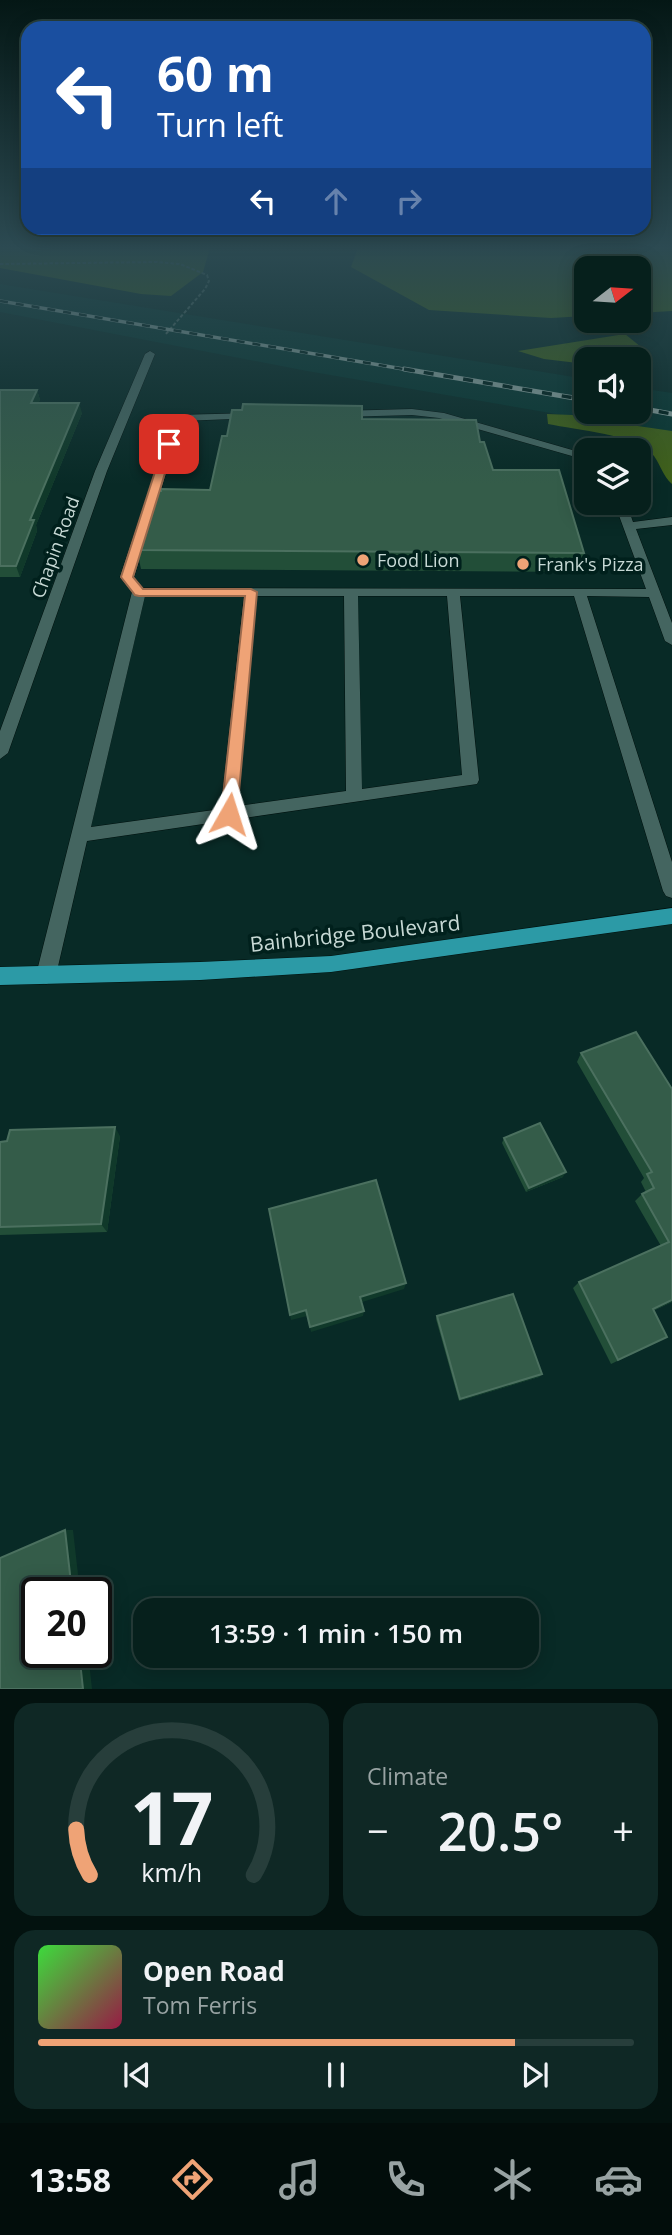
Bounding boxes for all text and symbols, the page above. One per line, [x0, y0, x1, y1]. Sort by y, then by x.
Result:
text: 60 m [157, 40, 274, 106]
icon: left [42, 49, 133, 140]
text: Turn left [157, 103, 283, 146]
icon: left [244, 182, 282, 220]
icon: ahead [317, 182, 355, 220]
icon: right [390, 182, 428, 220]
north arrow [574, 256, 651, 332]
map controls [574, 256, 651, 515]
button: sound [574, 347, 651, 424]
pin [139, 414, 199, 474]
icon: arrive [150, 425, 188, 463]
button: layers [574, 438, 651, 515]
street label: Chapin Road [25, 493, 85, 601]
place label: Food Lion [377, 548, 459, 572]
marker: Food Lion [355, 552, 371, 568]
place label: Frank's Pizza [537, 552, 644, 576]
marker: Frank's Pizza [515, 556, 531, 572]
position arrow [192, 777, 266, 851]
street label: Bainbridge Boulevard [248, 908, 462, 958]
speed limit sign: 20 [21, 1577, 112, 1668]
text: 13:59 · 1 min · 150 m [209, 1615, 463, 1651]
text: Climate [367, 1760, 448, 1792]
text: 17 [130, 1768, 213, 1867]
text: 20.5° [438, 1795, 563, 1866]
text: − [367, 1804, 389, 1856]
text: + [612, 1804, 634, 1856]
text: km/h [141, 1855, 202, 1889]
text: Open Road [143, 1953, 285, 1989]
text: Tom Ferris [143, 1989, 257, 2021]
icon: previous [118, 2056, 156, 2094]
icon: pause [317, 2056, 355, 2094]
icon: next [516, 2056, 554, 2094]
icon: directions [168, 2155, 217, 2204]
icon: music [275, 2155, 324, 2204]
icon: phone [381, 2155, 430, 2204]
icon: climate [488, 2155, 537, 2204]
icon: car [594, 2155, 643, 2204]
text: 13:58 [29, 2158, 111, 2201]

